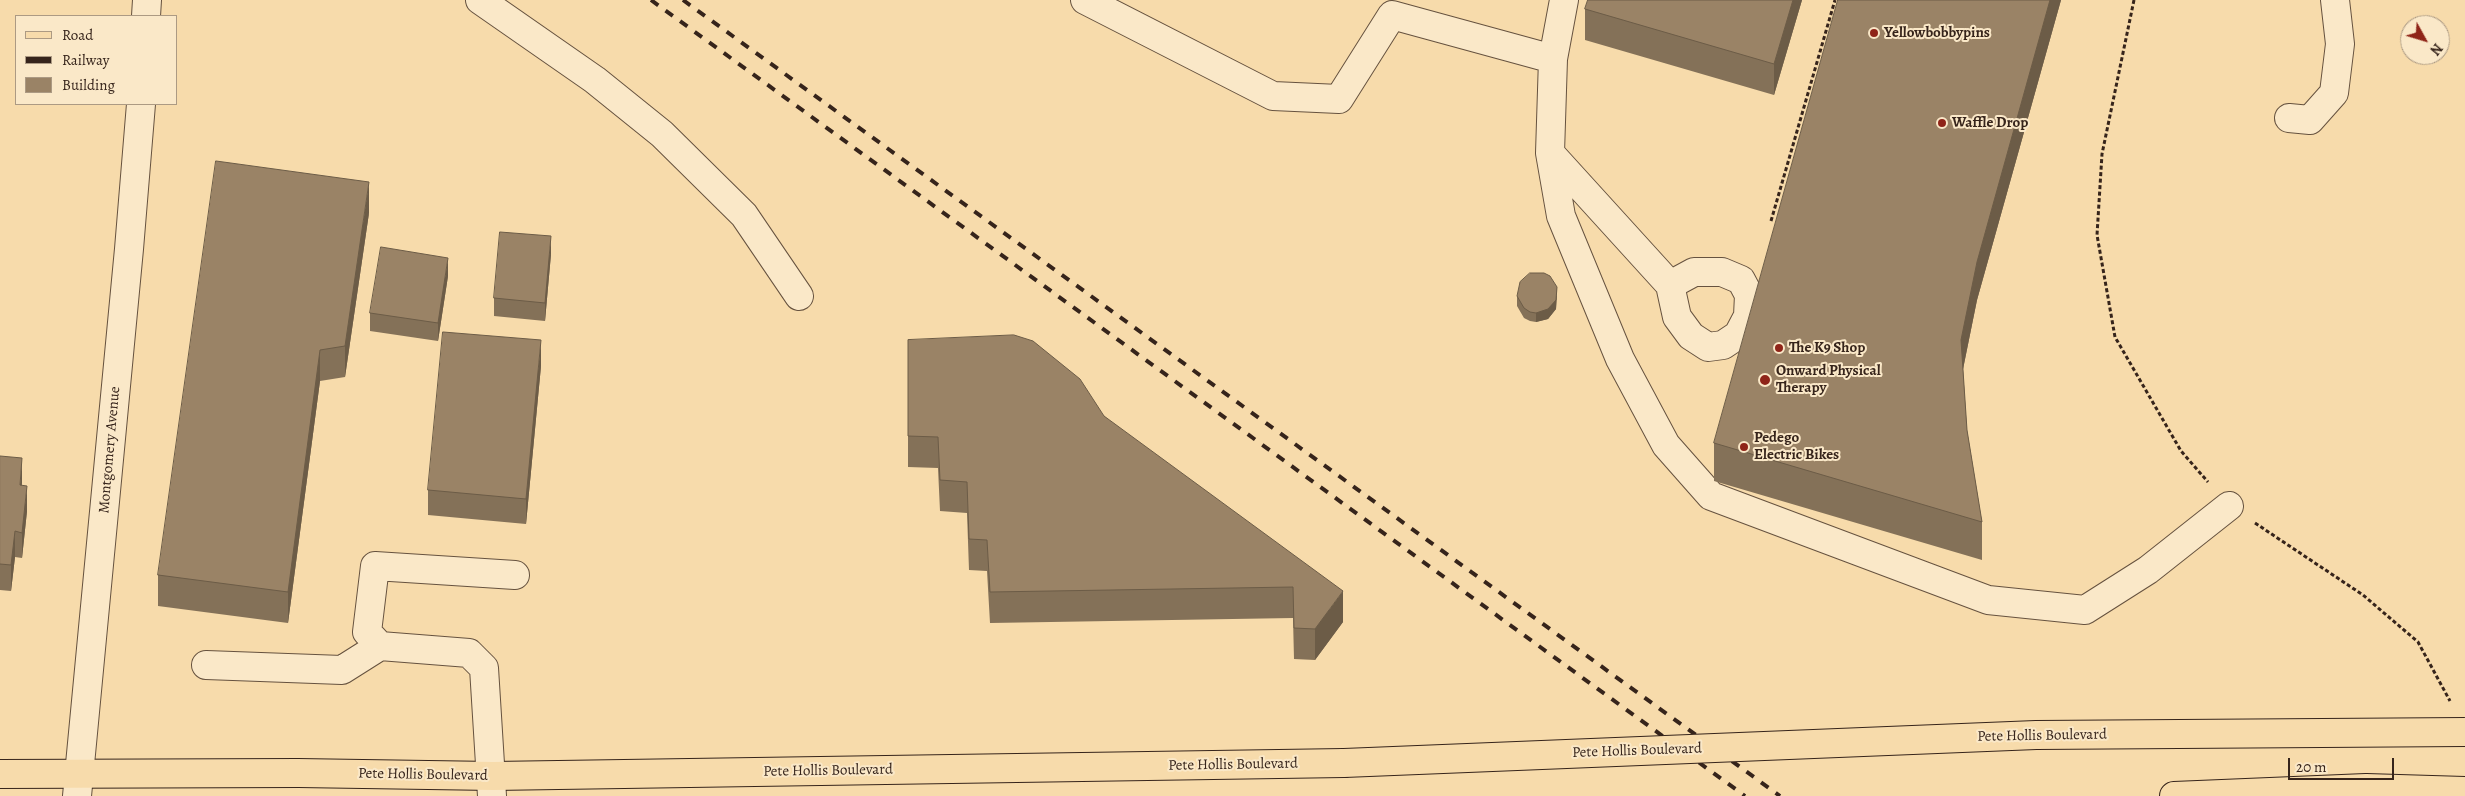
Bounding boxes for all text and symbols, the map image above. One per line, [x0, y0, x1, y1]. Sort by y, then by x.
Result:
legend [15, 15, 178, 105]
north arrow [2400, 15, 2450, 65]
place label: Yellowbobbypins [1884, 24, 1990, 42]
text: Road [62, 25, 93, 45]
marker: Yellowbobbypins [1868, 27, 1880, 39]
text: N [2426, 39, 2447, 59]
text: Railway [62, 50, 109, 70]
text: Building [62, 75, 115, 95]
place label: Waffle Drop [1952, 114, 2028, 132]
marker: Waffle Drop [1936, 117, 1948, 129]
place label: The K9 Shop [1789, 339, 1865, 357]
marker: The K9 Shop [1773, 342, 1785, 354]
place label: Onward Physical Therapy [1776, 362, 1881, 397]
marker: Onward Physical Therapy [1758, 373, 1772, 387]
street label: Montgomery Avenue [95, 386, 125, 514]
place label: Pedego Electric Bikes [1754, 429, 1839, 464]
marker: Pedego Electric Bikes [1738, 441, 1750, 453]
street label: Pete Hollis Boulevard [1977, 726, 2107, 746]
street label: Pete Hollis Boulevard [1572, 740, 1702, 762]
scale bar [2290, 748, 2396, 780]
street label: Pete Hollis Boulevard [1168, 755, 1298, 775]
text: 20 m [2296, 757, 2327, 777]
street label: Pete Hollis Boulevard [763, 761, 893, 781]
street label: Pete Hollis Boulevard [358, 765, 488, 785]

